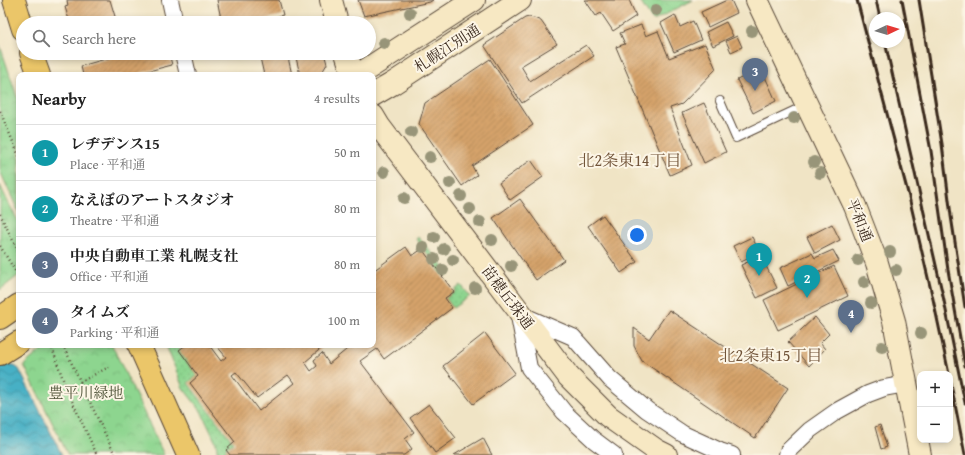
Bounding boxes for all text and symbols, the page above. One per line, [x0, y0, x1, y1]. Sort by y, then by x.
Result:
north arrow [869, 12, 905, 48]
search box [16, 16, 376, 60]
street label: 札幌江別通 [410, 19, 484, 77]
icon: search [30, 27, 52, 49]
text: Search here [62, 28, 136, 49]
pin: 3 [742, 58, 768, 91]
text: Nearby [32, 86, 86, 111]
text: 4 results [314, 89, 360, 108]
text: レヂデンス15 [70, 133, 160, 154]
text: 1 [42, 143, 48, 162]
text: 50 m [334, 143, 360, 162]
district label: 北2条東14丁目 [578, 148, 682, 172]
text: Place · 平和通 [70, 155, 146, 174]
text: なえぼのアートスタジオ [70, 189, 234, 210]
street label: 平和通 [842, 195, 878, 245]
text: 2 [42, 199, 48, 218]
text: 80 m [334, 199, 360, 218]
text: Theatre · 平和通 [70, 211, 160, 230]
your location [627, 225, 647, 245]
pin: 1 [746, 243, 772, 276]
text: 中央自動車工業 札幌支社 [70, 245, 238, 266]
text: 3 [42, 255, 48, 274]
text: 80 m [334, 255, 360, 274]
street label: 苗穂丘珠通 [477, 261, 539, 333]
pin: 2 [794, 265, 820, 298]
text: Office · 平和通 [70, 267, 149, 286]
pin: 4 [838, 300, 864, 333]
text: タイムズ [70, 301, 130, 322]
text: 4 [42, 311, 48, 330]
text: 100 m [328, 311, 360, 330]
text: Parking · 平和通 [70, 323, 159, 342]
district label: 北2条東15丁目 [719, 343, 823, 367]
map controls [917, 371, 953, 443]
button: + [917, 371, 953, 407]
park label: 豊平川緑地 [48, 382, 124, 403]
button: − [917, 407, 953, 443]

